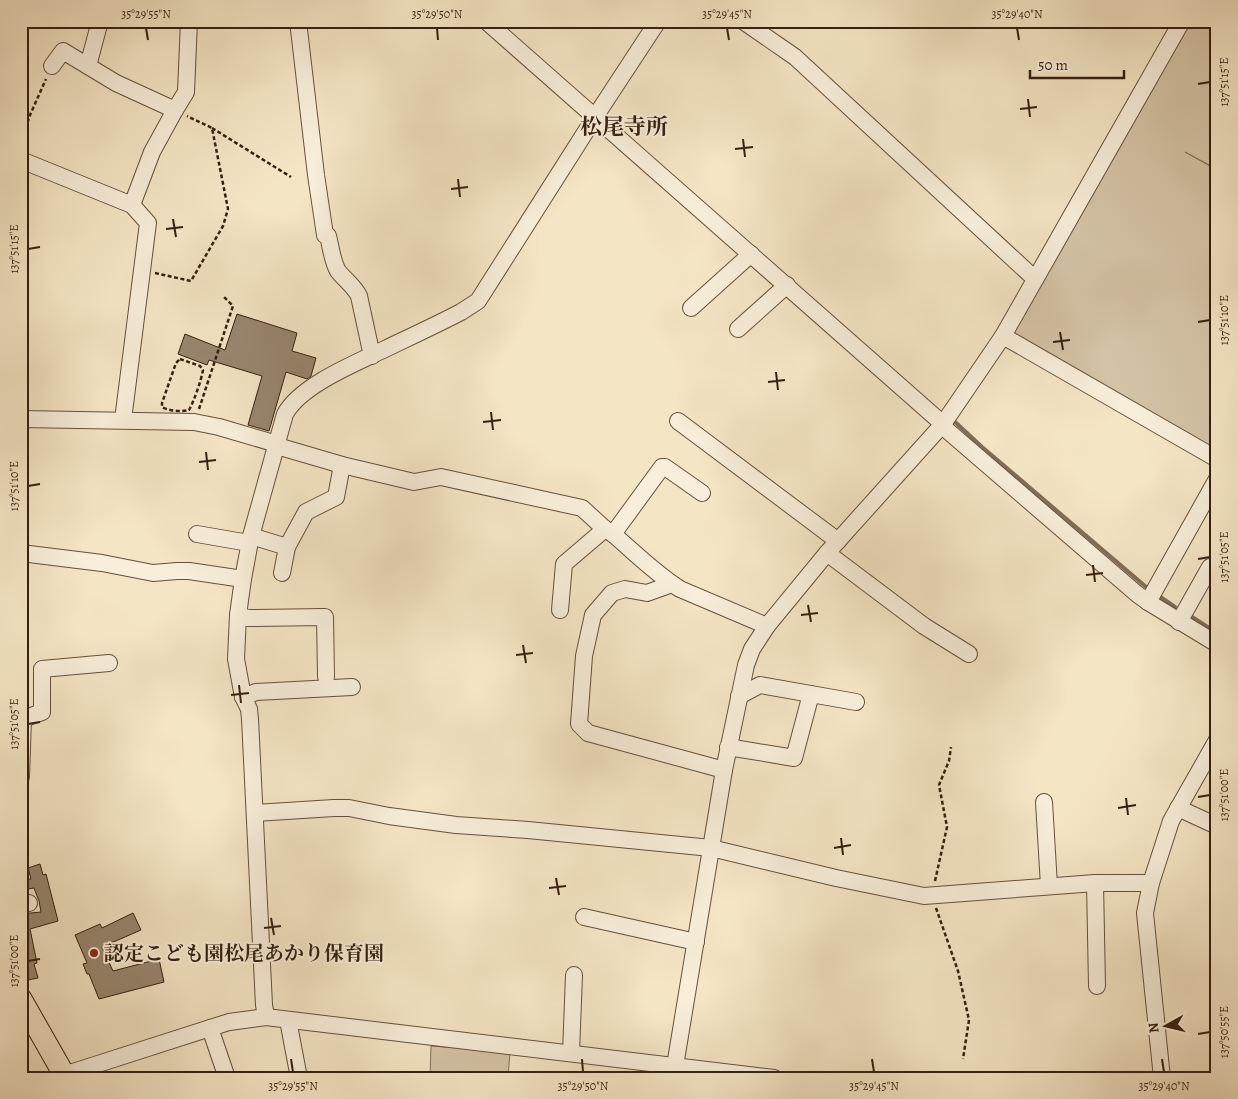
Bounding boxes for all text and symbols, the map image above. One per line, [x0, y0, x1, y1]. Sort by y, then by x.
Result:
text: 35°29'55"N [121, 6, 171, 22]
text: 35°29'50"N [412, 6, 463, 22]
text: 35°29'45"N [702, 6, 752, 22]
text: 35°29'40"N [991, 6, 1043, 22]
scale bar [1030, 48, 1124, 80]
text: 50 m [1038, 55, 1068, 75]
text: 137°51'15"E [1216, 57, 1232, 107]
district label: 松尾寺所 [580, 112, 668, 142]
text: 137°51'15"E [6, 224, 22, 274]
text: 137°51'10"E [1216, 295, 1232, 345]
text: 137°51'10"E [6, 461, 22, 511]
text: 137°51'05"E [1216, 531, 1232, 583]
text: 137°51'05"E [6, 698, 22, 750]
text: 137°51'00"E [1216, 769, 1232, 821]
text: 137°51'00"E [6, 935, 22, 987]
place label: 認定こども園松尾あかり保育園 [104, 940, 384, 967]
marker: 認定こども園松尾あかり保育園 [88, 947, 100, 959]
north arrow [1140, 1002, 1190, 1052]
text: 137°50'55"E [1216, 1006, 1232, 1058]
text: N [1144, 1021, 1164, 1034]
text: 35°29'55"N [268, 1078, 318, 1094]
text: 35°29'50"N [558, 1078, 609, 1094]
text: 35°29'45"N [849, 1078, 899, 1094]
text: 35°29'40"N [1138, 1078, 1190, 1094]

